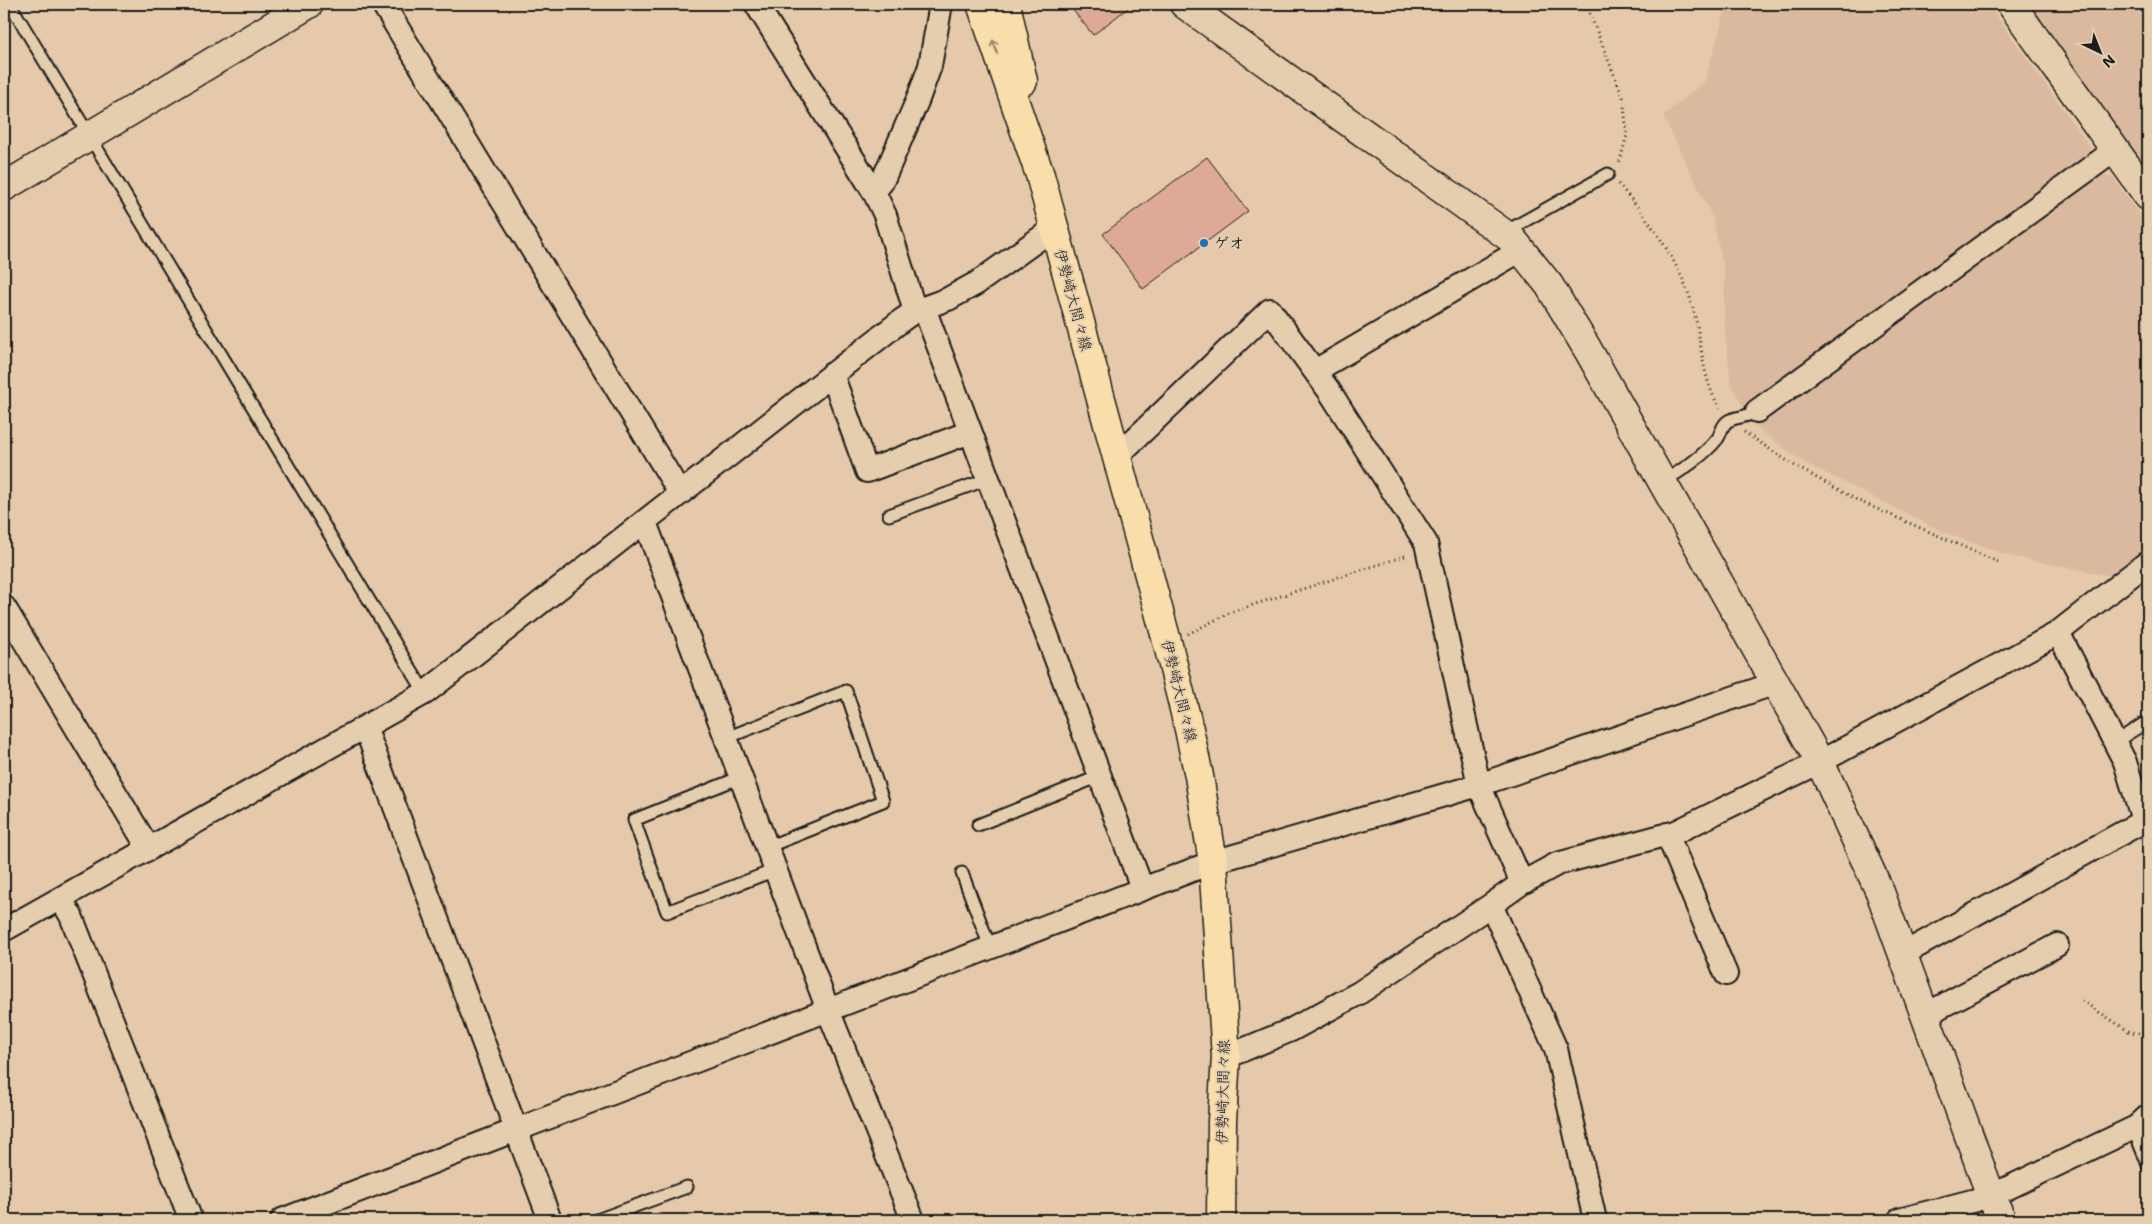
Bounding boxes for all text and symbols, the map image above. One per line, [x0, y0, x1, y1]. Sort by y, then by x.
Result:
north arrow [2074, 28, 2124, 78]
one-way arrow [989, 39, 999, 55]
text: N [2099, 51, 2119, 72]
place label: ゲオ [1214, 233, 1244, 253]
marker: ゲオ [1198, 237, 1210, 249]
street label: 伊勢崎大間々線 [1050, 247, 1096, 353]
street label: 伊勢崎大間々線 [1157, 638, 1201, 744]
street label: 伊勢崎大間々線 [1212, 1039, 1234, 1145]

